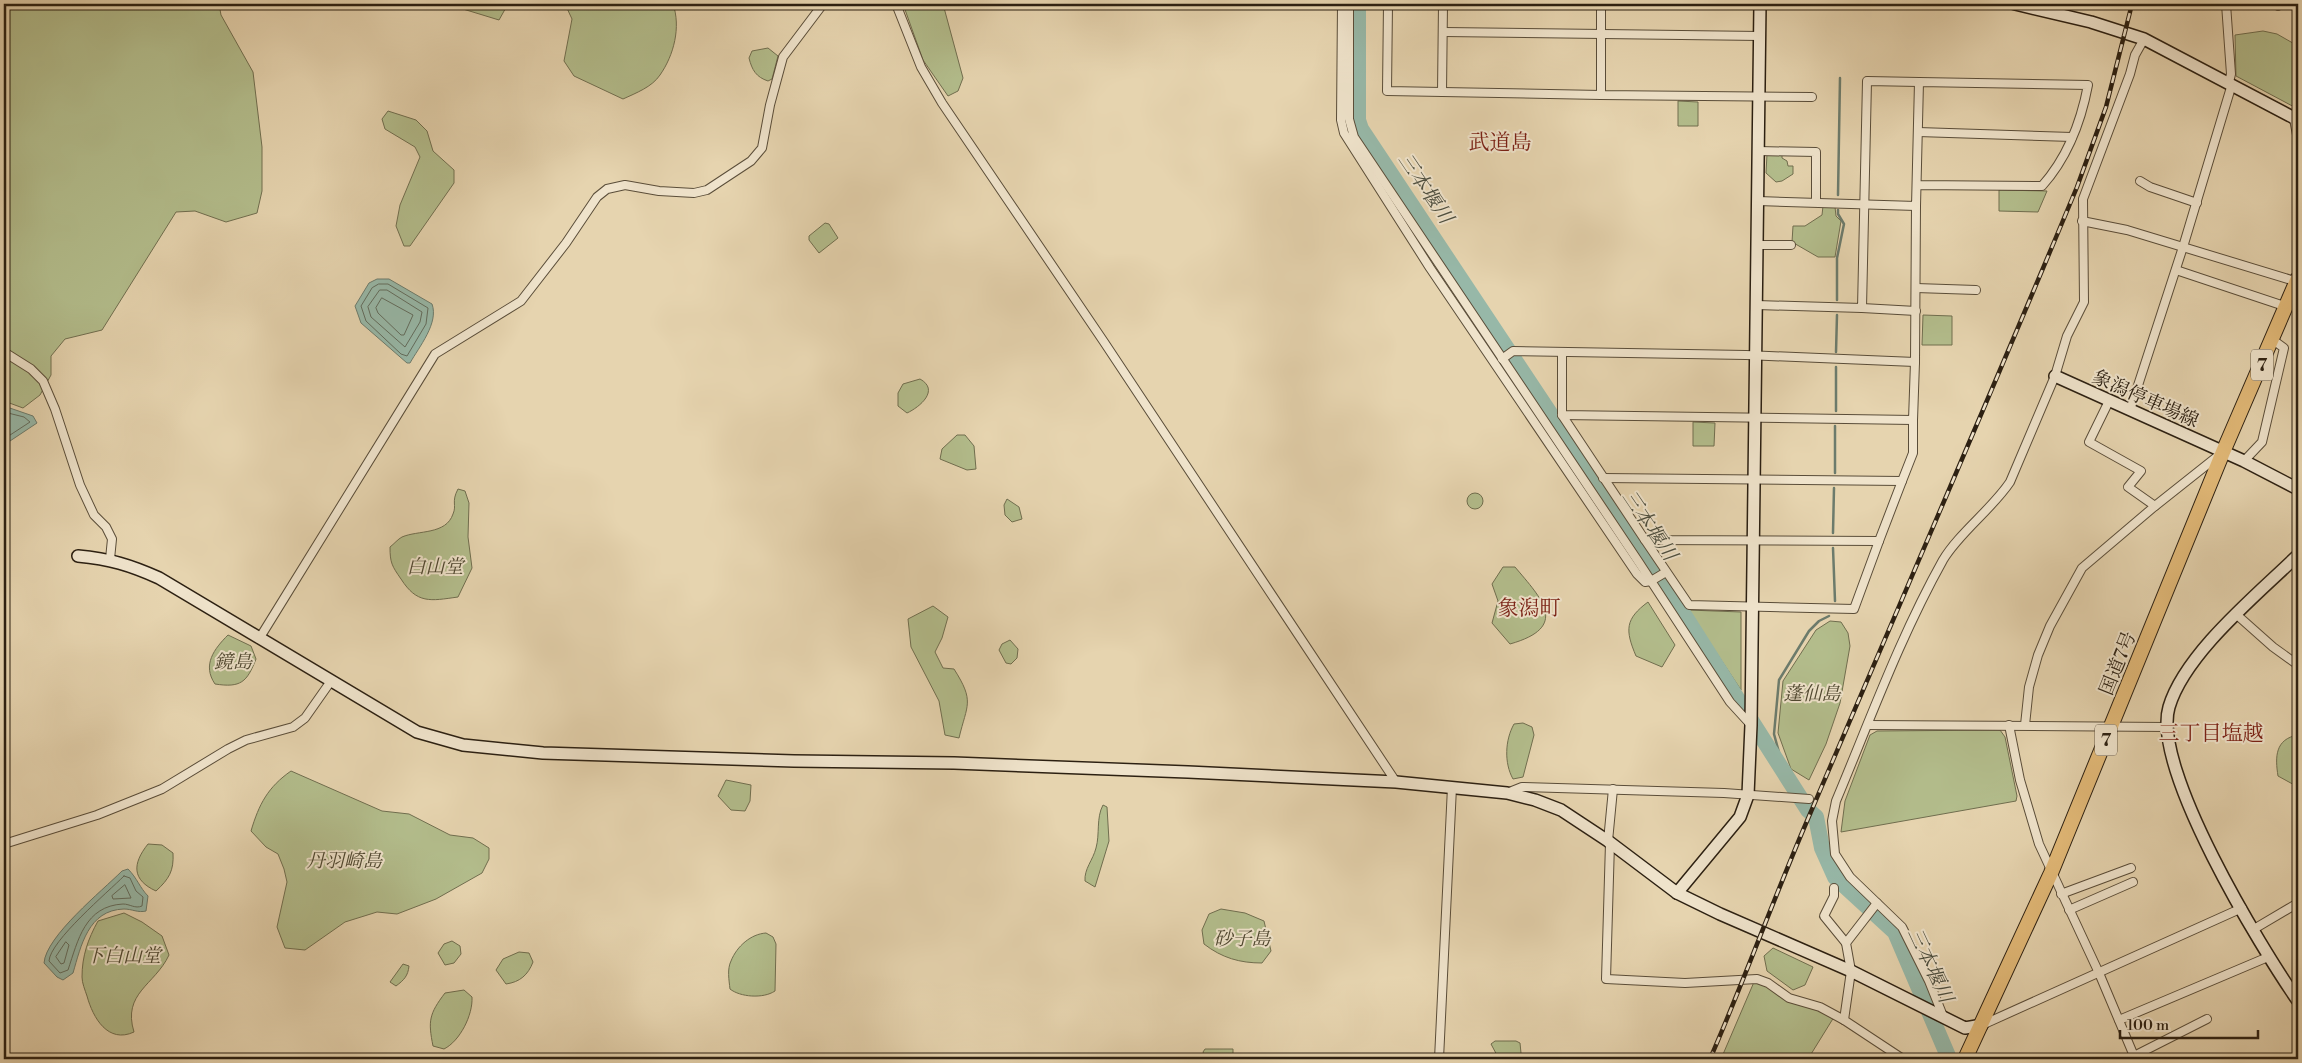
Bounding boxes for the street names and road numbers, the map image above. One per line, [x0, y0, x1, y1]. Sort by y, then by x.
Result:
road number: 7 [2251, 350, 2273, 380]
street label: 象潟停車場線 [2089, 365, 2203, 433]
street label: 国道7号 [2094, 628, 2142, 699]
road number: 7 [2095, 724, 2117, 756]

